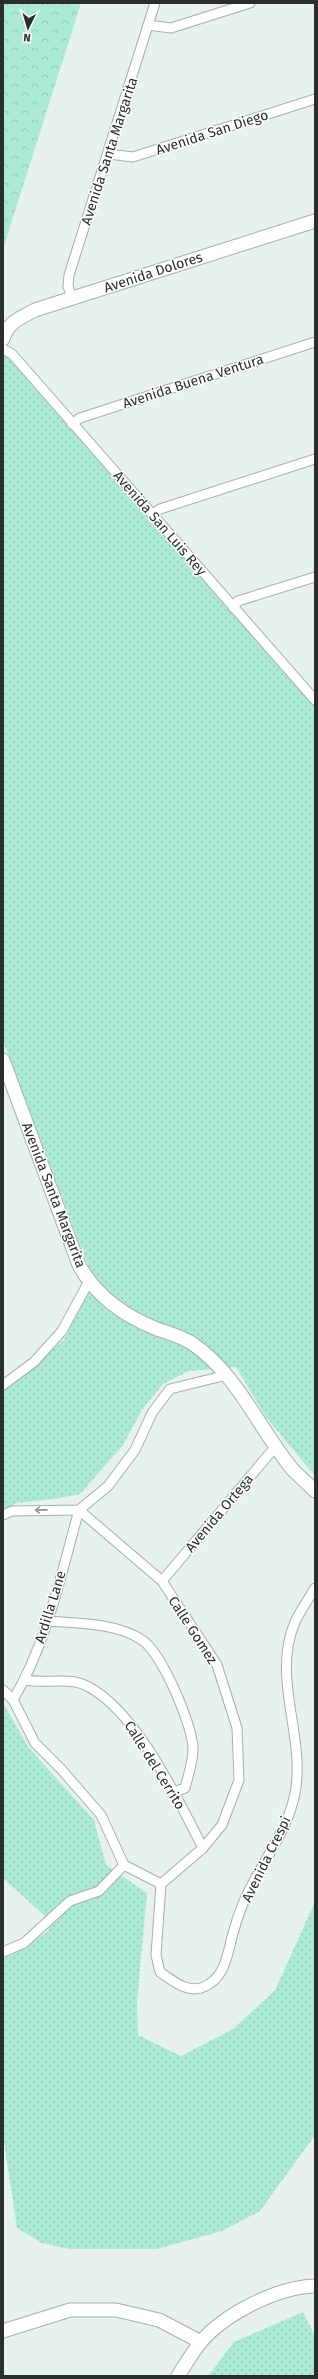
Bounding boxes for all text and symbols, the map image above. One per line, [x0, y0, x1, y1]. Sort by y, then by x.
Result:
north arrow [8, 8, 48, 48]
text: N [23, 31, 31, 44]
street label: Avenida Santa Margarita [78, 75, 141, 227]
street label: Avenida San Diego [154, 106, 271, 159]
street label: Avenida Dolores [102, 248, 205, 296]
street label: Avenida Buena Ventura [121, 351, 266, 412]
street label: Avenida San Luis Rey [109, 467, 210, 579]
street label: Avenida Santa Margarita [18, 1120, 89, 1270]
street label: Avenida Ortega [182, 1471, 257, 1556]
one-way arrow [35, 1506, 48, 1514]
street label: Ardilla Lane [31, 1569, 70, 1646]
street label: Calle Gomez [164, 1593, 221, 1667]
street label: Calle del Cerrito [120, 1718, 189, 1813]
street label: Avenida Crespi [238, 1814, 295, 1905]

